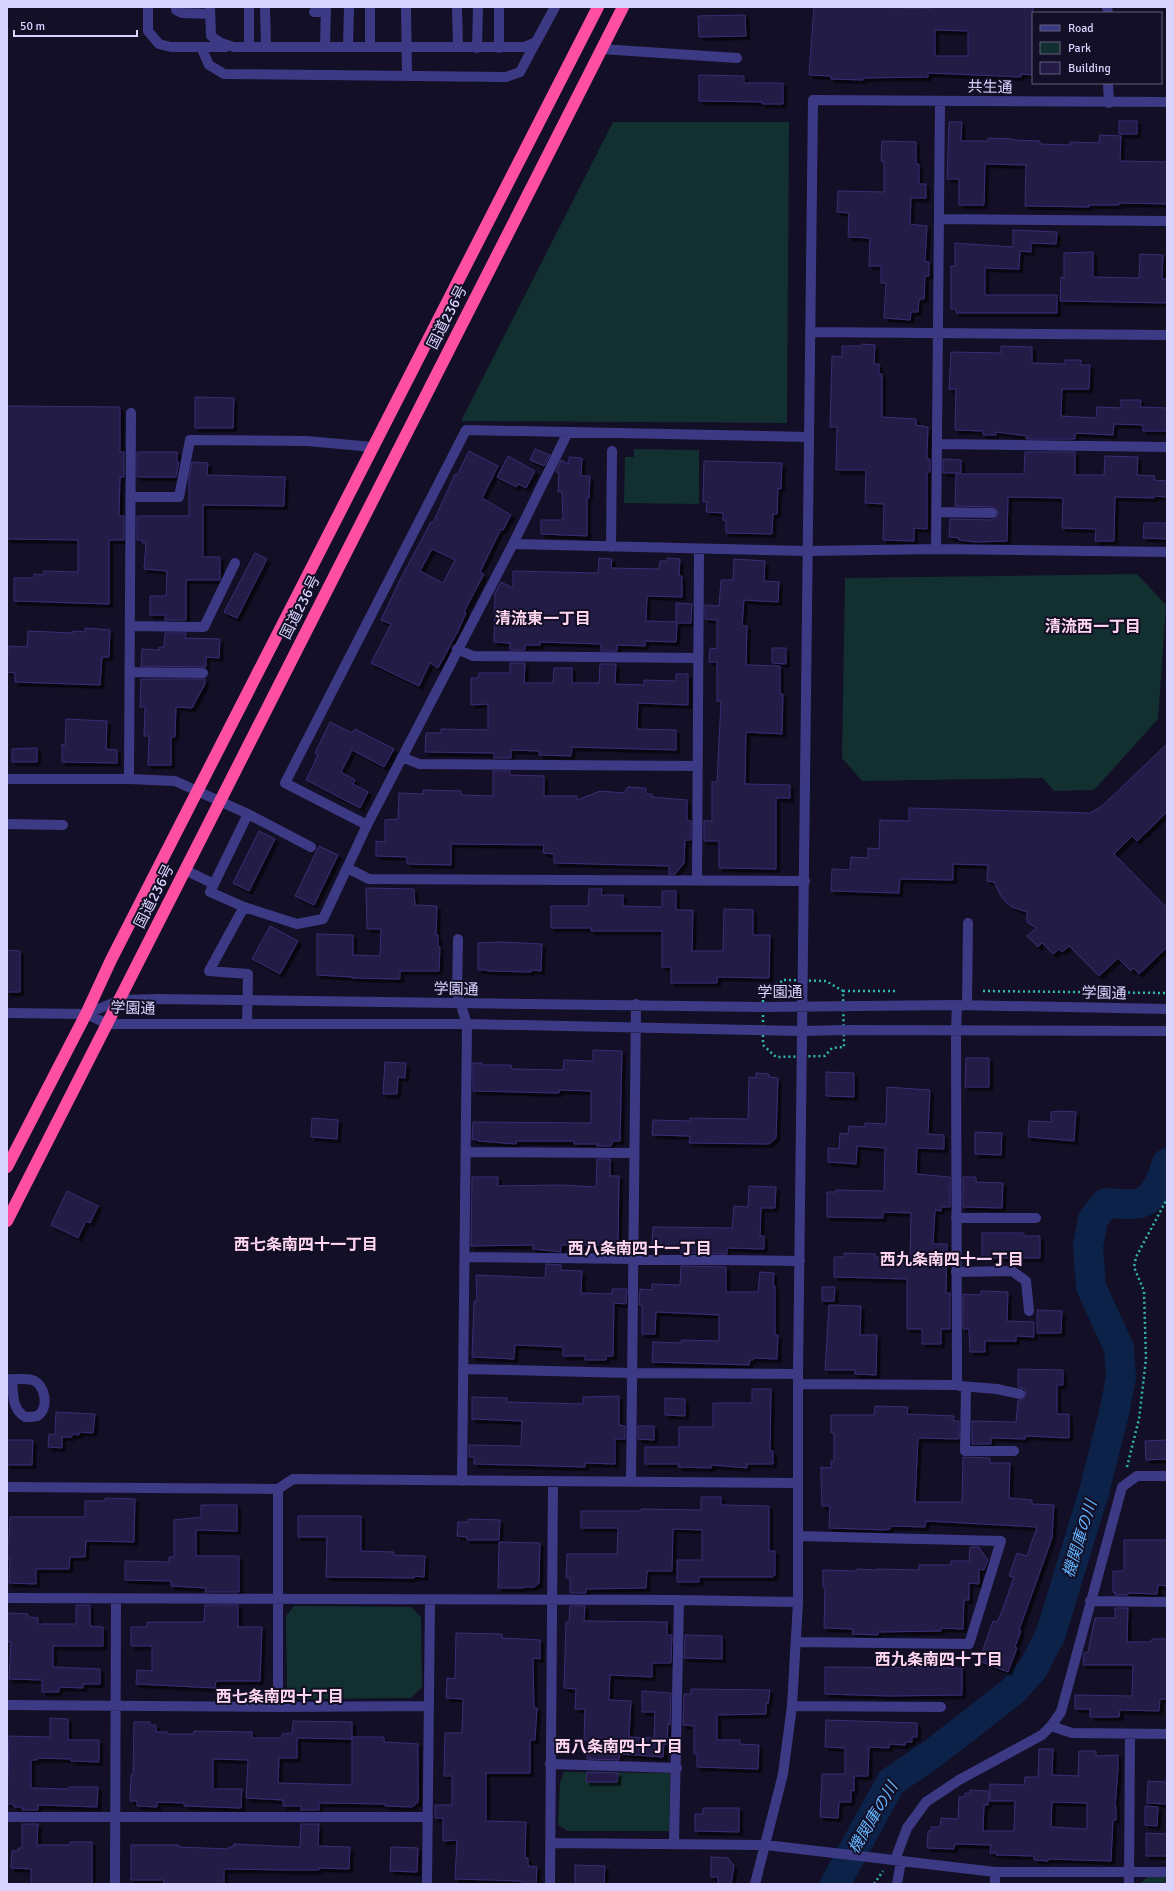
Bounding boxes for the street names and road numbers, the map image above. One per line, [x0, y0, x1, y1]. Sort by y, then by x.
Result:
street label: 共生通 [967, 78, 1013, 96]
street label: 国道236号 [423, 282, 471, 352]
street label: 国道236号 [276, 572, 324, 642]
street label: 国道236号 [130, 861, 178, 931]
street label: 学園通 [433, 980, 479, 998]
street label: 学園通 [757, 983, 803, 1001]
street label: 学園通 [1081, 984, 1127, 1002]
street label: 学園通 [110, 998, 156, 1018]

